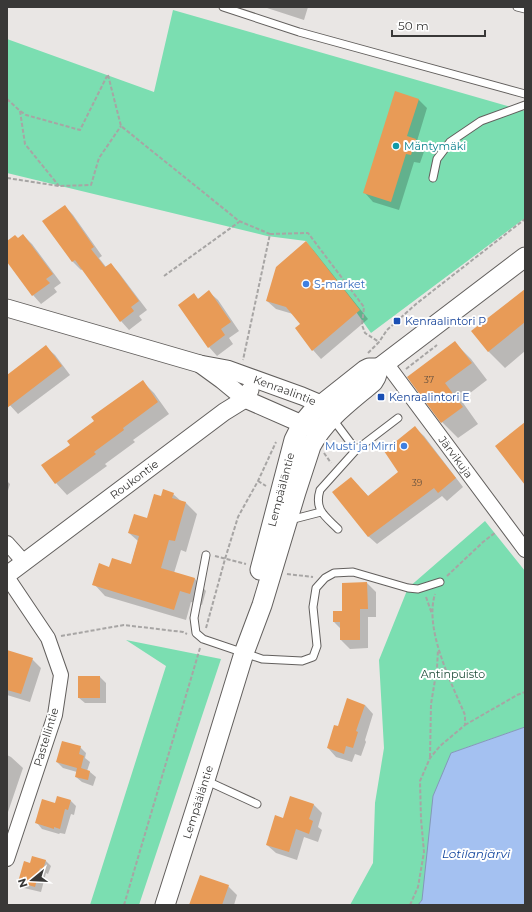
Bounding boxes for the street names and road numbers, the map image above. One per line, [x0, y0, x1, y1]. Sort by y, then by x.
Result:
street label: Kenraalintie [251, 372, 319, 408]
street label: Järvikuja [435, 432, 476, 481]
street label: Lempääläntie [265, 451, 297, 528]
street label: Roukontie [107, 457, 161, 502]
street label: Pastellintie [30, 706, 62, 768]
street label: Lempääläntie [180, 763, 216, 841]

